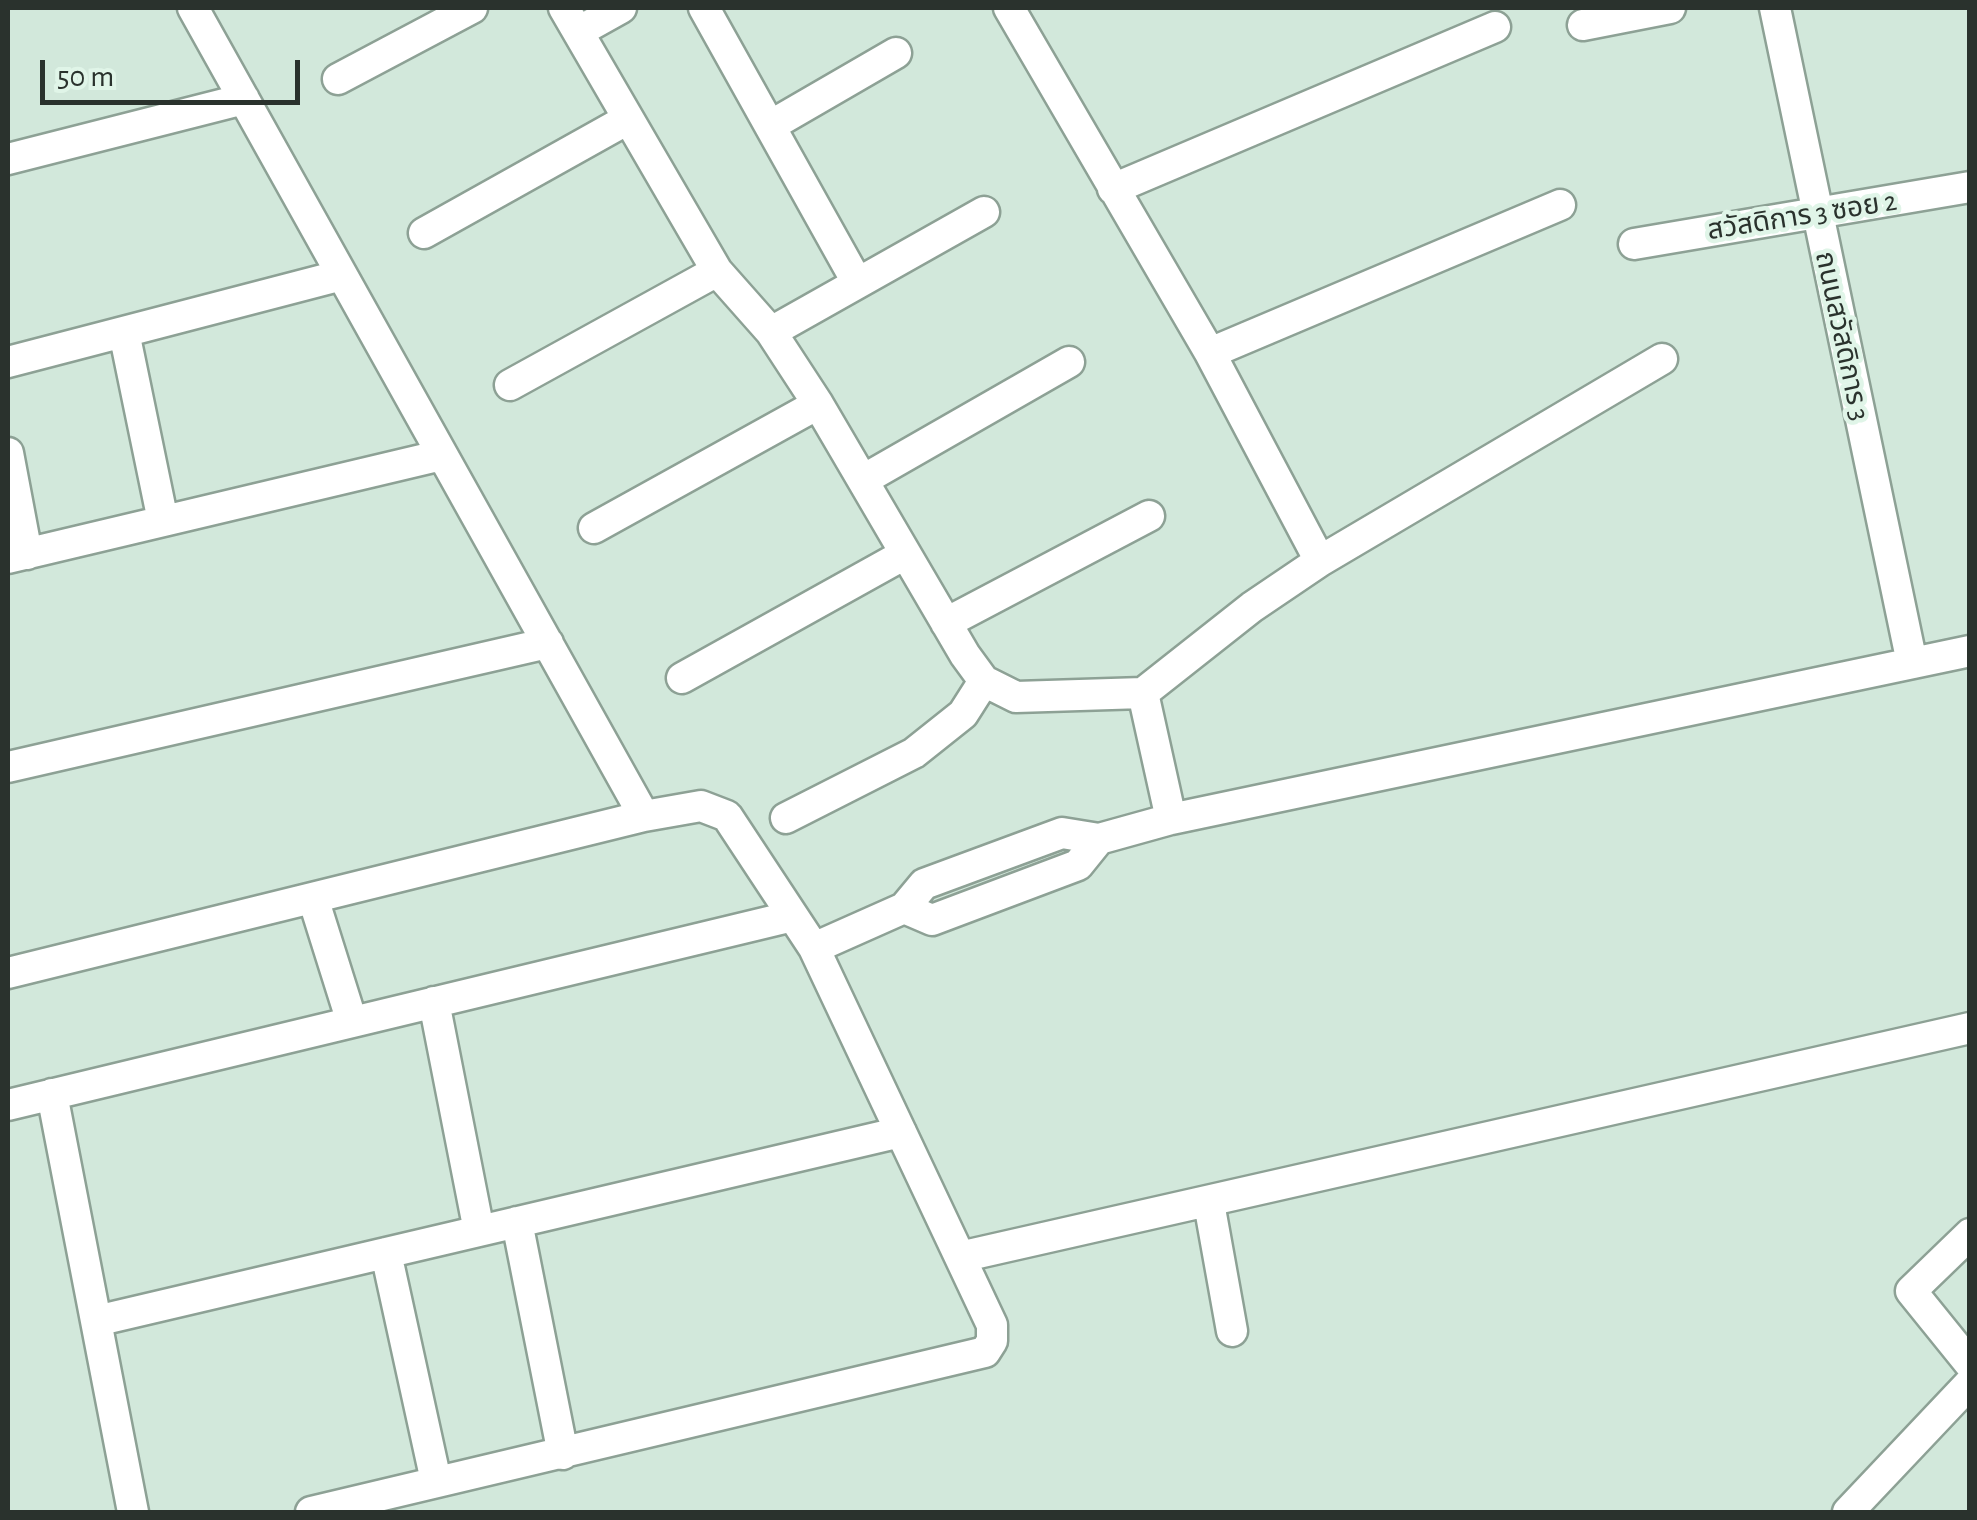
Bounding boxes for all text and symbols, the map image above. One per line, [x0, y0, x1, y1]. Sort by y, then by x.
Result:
scale bar [45, 40, 305, 102]
text: 50 m [57, 62, 114, 92]
street label: สวัสดิการ 3 ซอย 2 [1705, 184, 1899, 248]
street label: ถนนสวัสดิการ 3 [1808, 248, 1876, 424]

